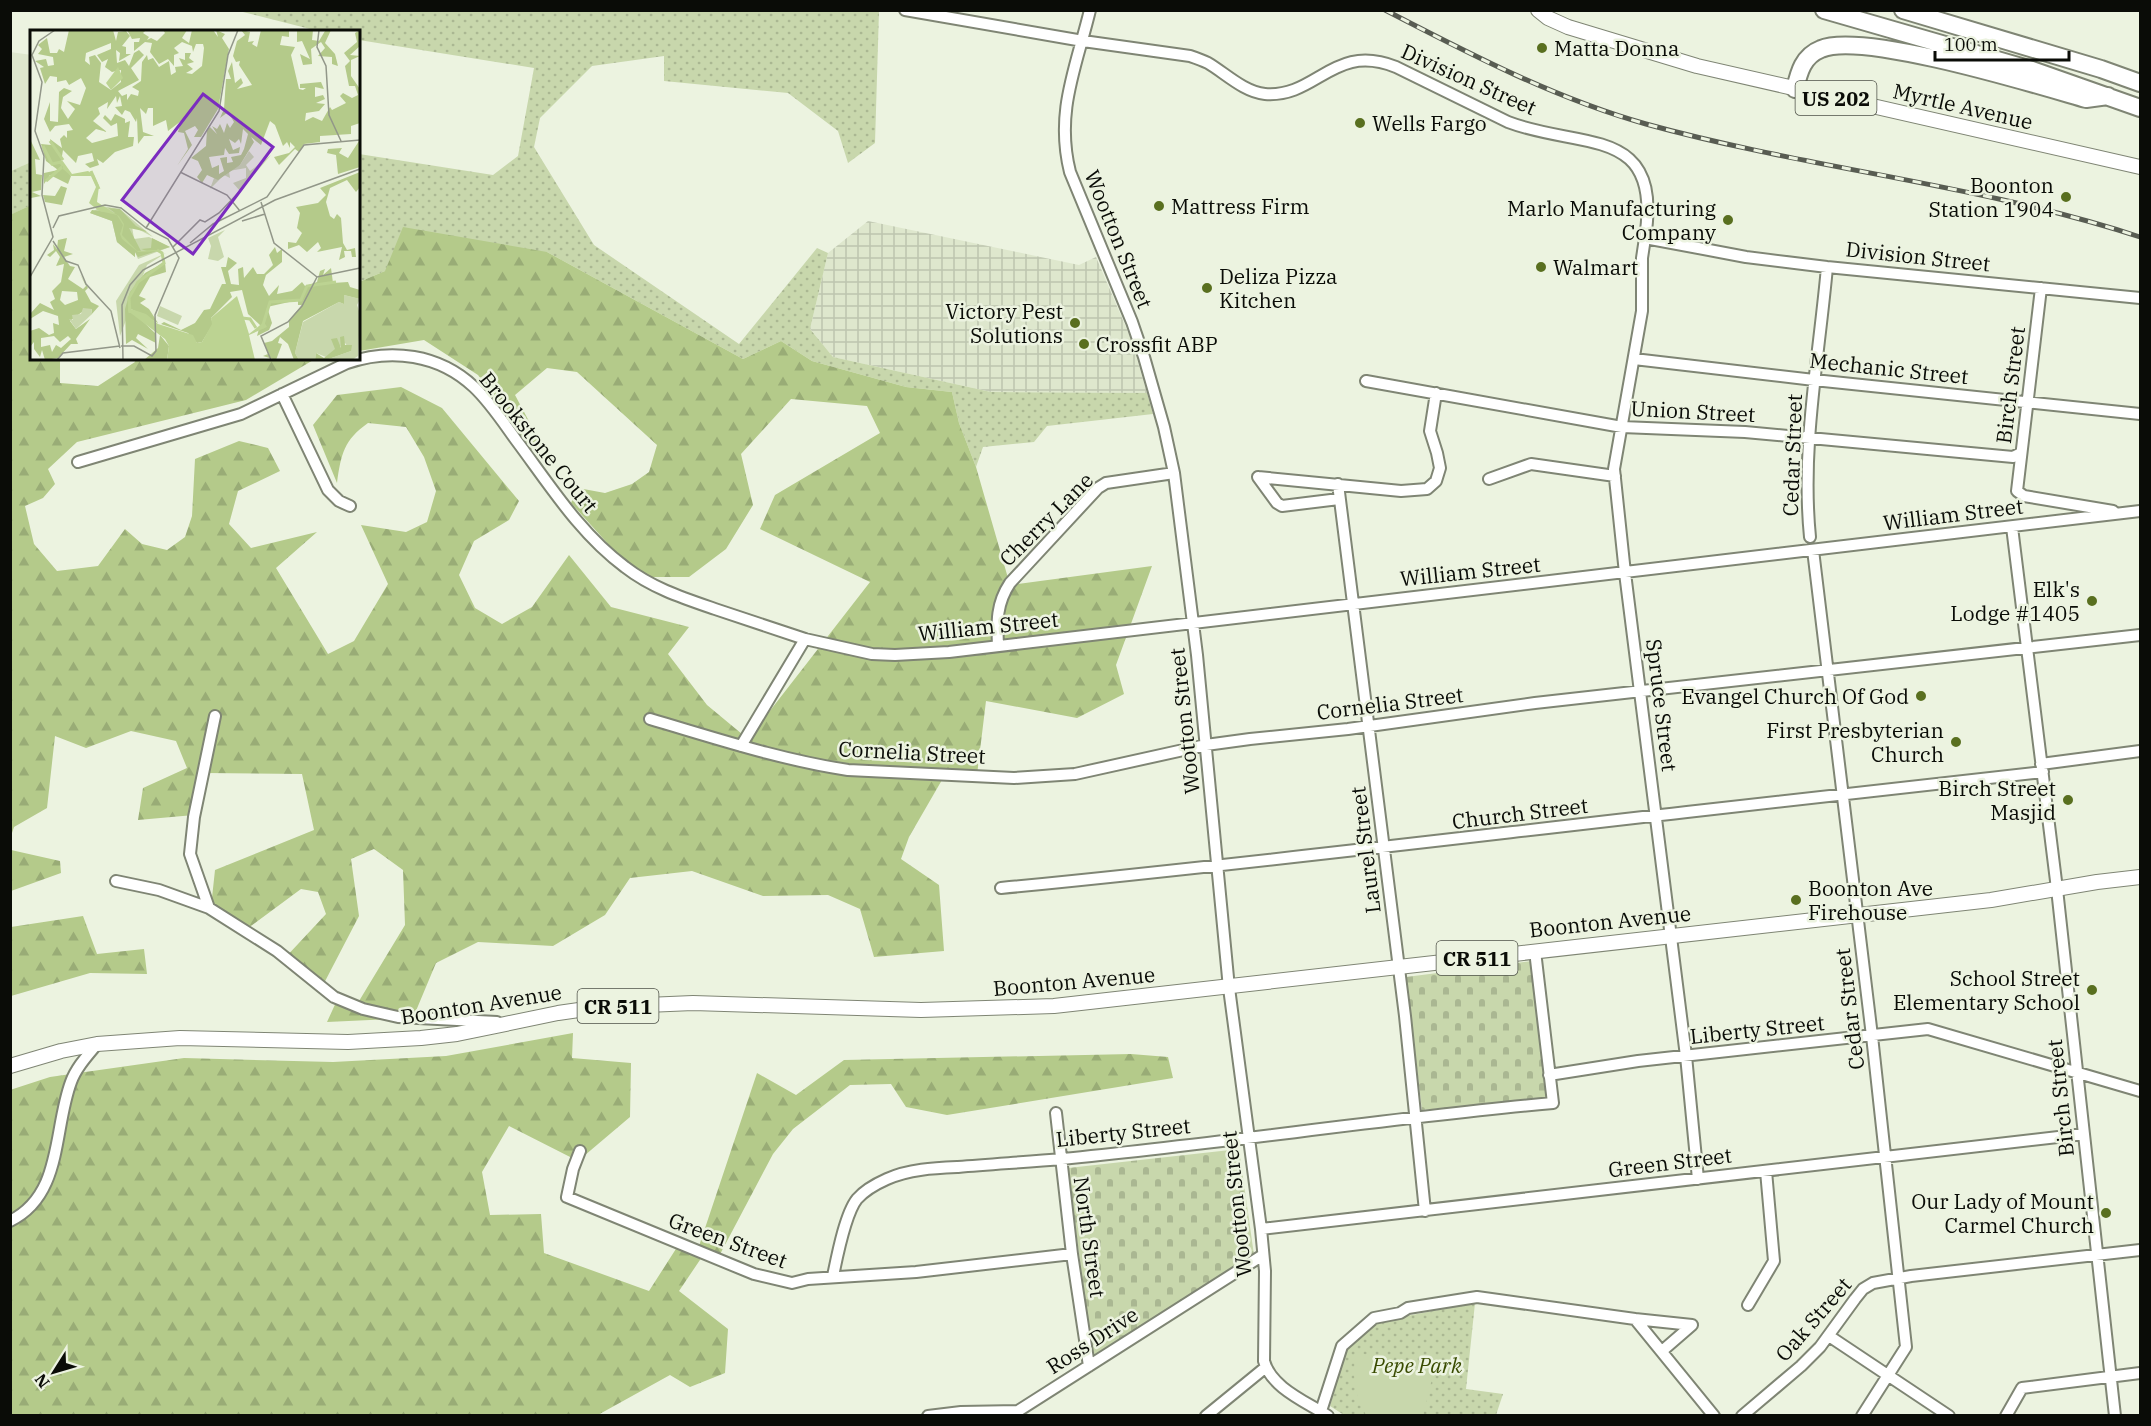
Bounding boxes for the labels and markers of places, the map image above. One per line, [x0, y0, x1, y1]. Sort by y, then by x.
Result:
place label: Matta Donna [1554, 34, 1680, 62]
marker: Matta Donna [1535, 41, 1549, 55]
place label: Wells Fargo [1372, 109, 1487, 137]
marker: Wells Fargo [1353, 116, 1367, 130]
place label: Boonton Station 1904 [1928, 171, 2054, 223]
marker: Boonton Station 1904 [2059, 190, 2073, 204]
place label: Mattress Firm [1171, 192, 1310, 220]
place label: Marlo Manufacturing Company [1507, 194, 1717, 246]
marker: Mattress Firm [1152, 199, 1166, 213]
marker: Marlo Manufacturing Company [1721, 213, 1735, 227]
place label: Walmart [1553, 253, 1638, 281]
marker: Walmart [1534, 260, 1548, 274]
place label: Deliza Pizza Kitchen [1219, 262, 1338, 314]
marker: Deliza Pizza Kitchen [1200, 281, 1214, 295]
place label: Victory Pest Solutions [945, 297, 1063, 349]
marker: Victory Pest Solutions [1068, 316, 1082, 330]
place label: Crossfit ABP [1096, 330, 1218, 358]
marker: Crossfit ABP [1077, 337, 1091, 351]
place label: Elk's Lodge #1405 [1950, 575, 2080, 627]
marker: Elk's Lodge #1405 [2085, 594, 2099, 608]
place label: Evangel Church Of God [1681, 682, 1909, 710]
marker: Evangel Church Of God [1914, 689, 1928, 703]
place label: First Presbyterian Church [1766, 716, 1944, 768]
marker: First Presbyterian Church [1949, 735, 1963, 749]
place label: Birch Street Masjid [1938, 774, 2056, 826]
marker: Birch Street Masjid [2061, 793, 2075, 807]
place label: Boonton Ave Firehouse [1808, 874, 1933, 926]
marker: Boonton Ave Firehouse [1789, 893, 1803, 907]
place label: School Street Elementary School [1893, 964, 2080, 1016]
marker: School Street Elementary School [2085, 983, 2099, 997]
place label: Our Lady of Mount Carmel Church [1911, 1187, 2094, 1239]
marker: Our Lady of Mount Carmel Church [2099, 1206, 2113, 1220]

